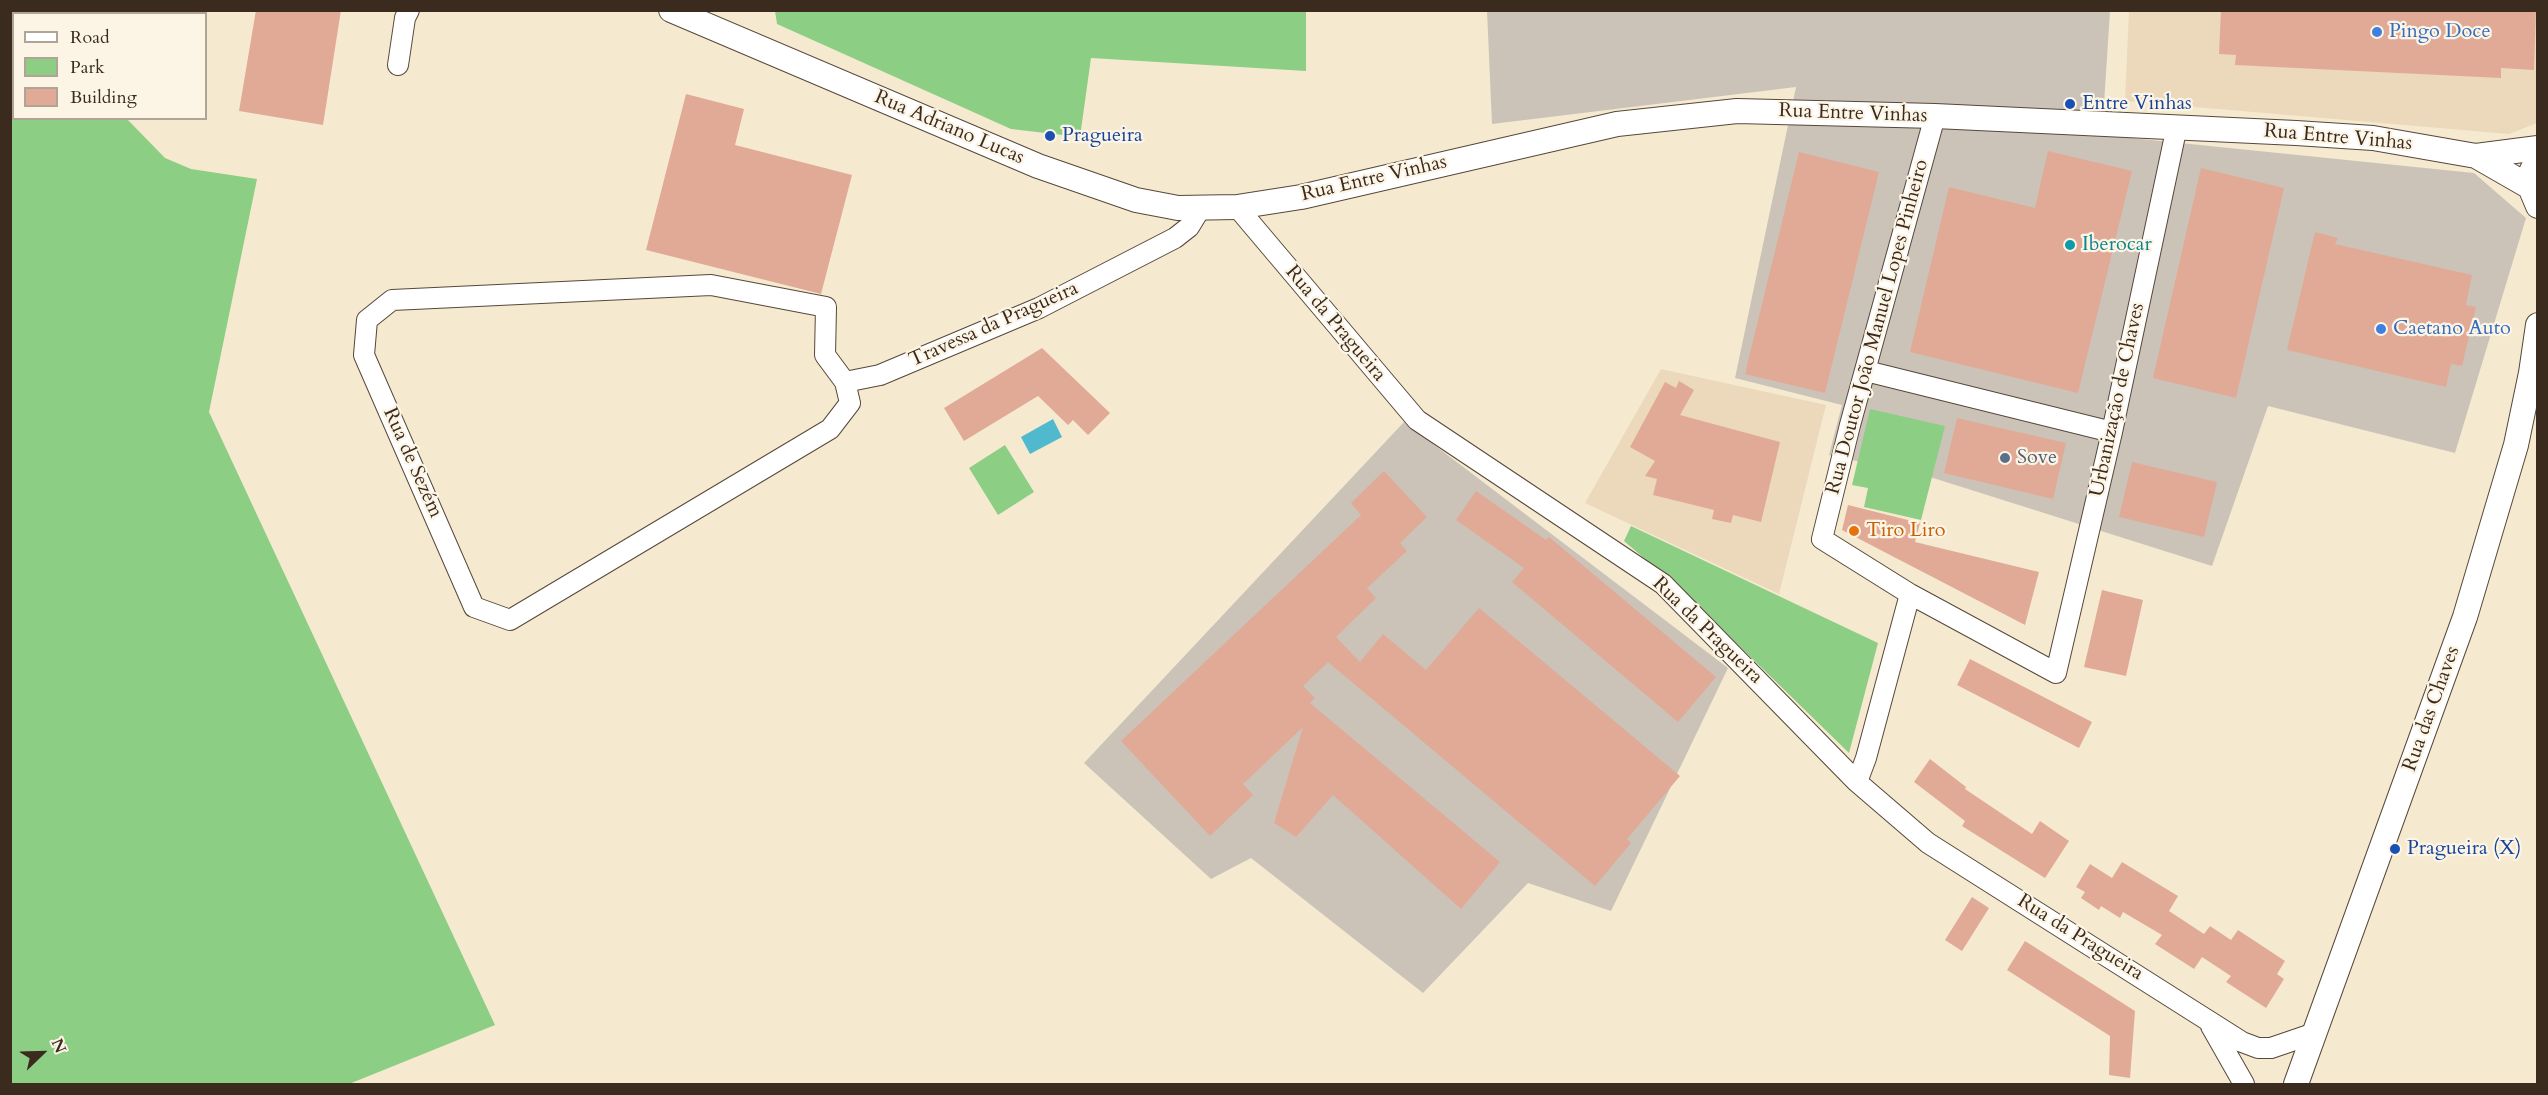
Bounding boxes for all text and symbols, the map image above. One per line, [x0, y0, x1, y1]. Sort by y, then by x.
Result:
legend [12, 12, 207, 120]
place label: Pingo Doce [2389, 20, 2490, 44]
text: Road [70, 25, 110, 50]
marker: Pingo Doce [2370, 25, 2384, 39]
text: Park [70, 55, 105, 80]
text: Building [70, 85, 137, 110]
street label: Rua Adriano Lucas [871, 86, 1027, 170]
place label: Entre Vinhas [2082, 92, 2192, 116]
marker: Entre Vinhas [2063, 97, 2077, 111]
street label: Rua Entre Vinhas [1778, 99, 1928, 129]
street label: Rua Entre Vinhas [2263, 120, 2413, 156]
place label: Pragueira [1062, 124, 1143, 148]
marker: Pragueira [1043, 129, 1057, 143]
street label: Rua Entre Vinhas [1299, 151, 1449, 207]
street label: Rua Doutor João Manuel Lopes Pinheiro [1822, 157, 1934, 497]
place label: Iberocar [2082, 233, 2152, 257]
marker: Iberocar [2063, 238, 2077, 252]
street label: Rua da Pragueira [1279, 261, 1391, 387]
street label: Travessa da Pragueira [906, 277, 1082, 373]
street label: Urbanização de Chaves [2086, 301, 2150, 499]
place label: Caetano Auto [2393, 317, 2511, 341]
marker: Caetano Auto [2374, 322, 2388, 336]
street label: Rua de Sezém [377, 404, 447, 522]
place label: Sove [2017, 446, 2057, 470]
marker: Sove [1998, 451, 2012, 465]
place label: Tiro Liro [1866, 519, 1946, 543]
marker: Tiro Liro [1847, 524, 1861, 538]
street label: Rua da Pragueira [1647, 572, 1767, 690]
street label: Rua das Chaves [2398, 643, 2466, 775]
place label: Pragueira (X) [2407, 837, 2521, 861]
marker: Pragueira (X) [2388, 842, 2402, 856]
street label: Rua da Pragueira [2013, 890, 2147, 986]
north arrow [12, 1023, 72, 1083]
text: N [46, 1035, 71, 1057]

